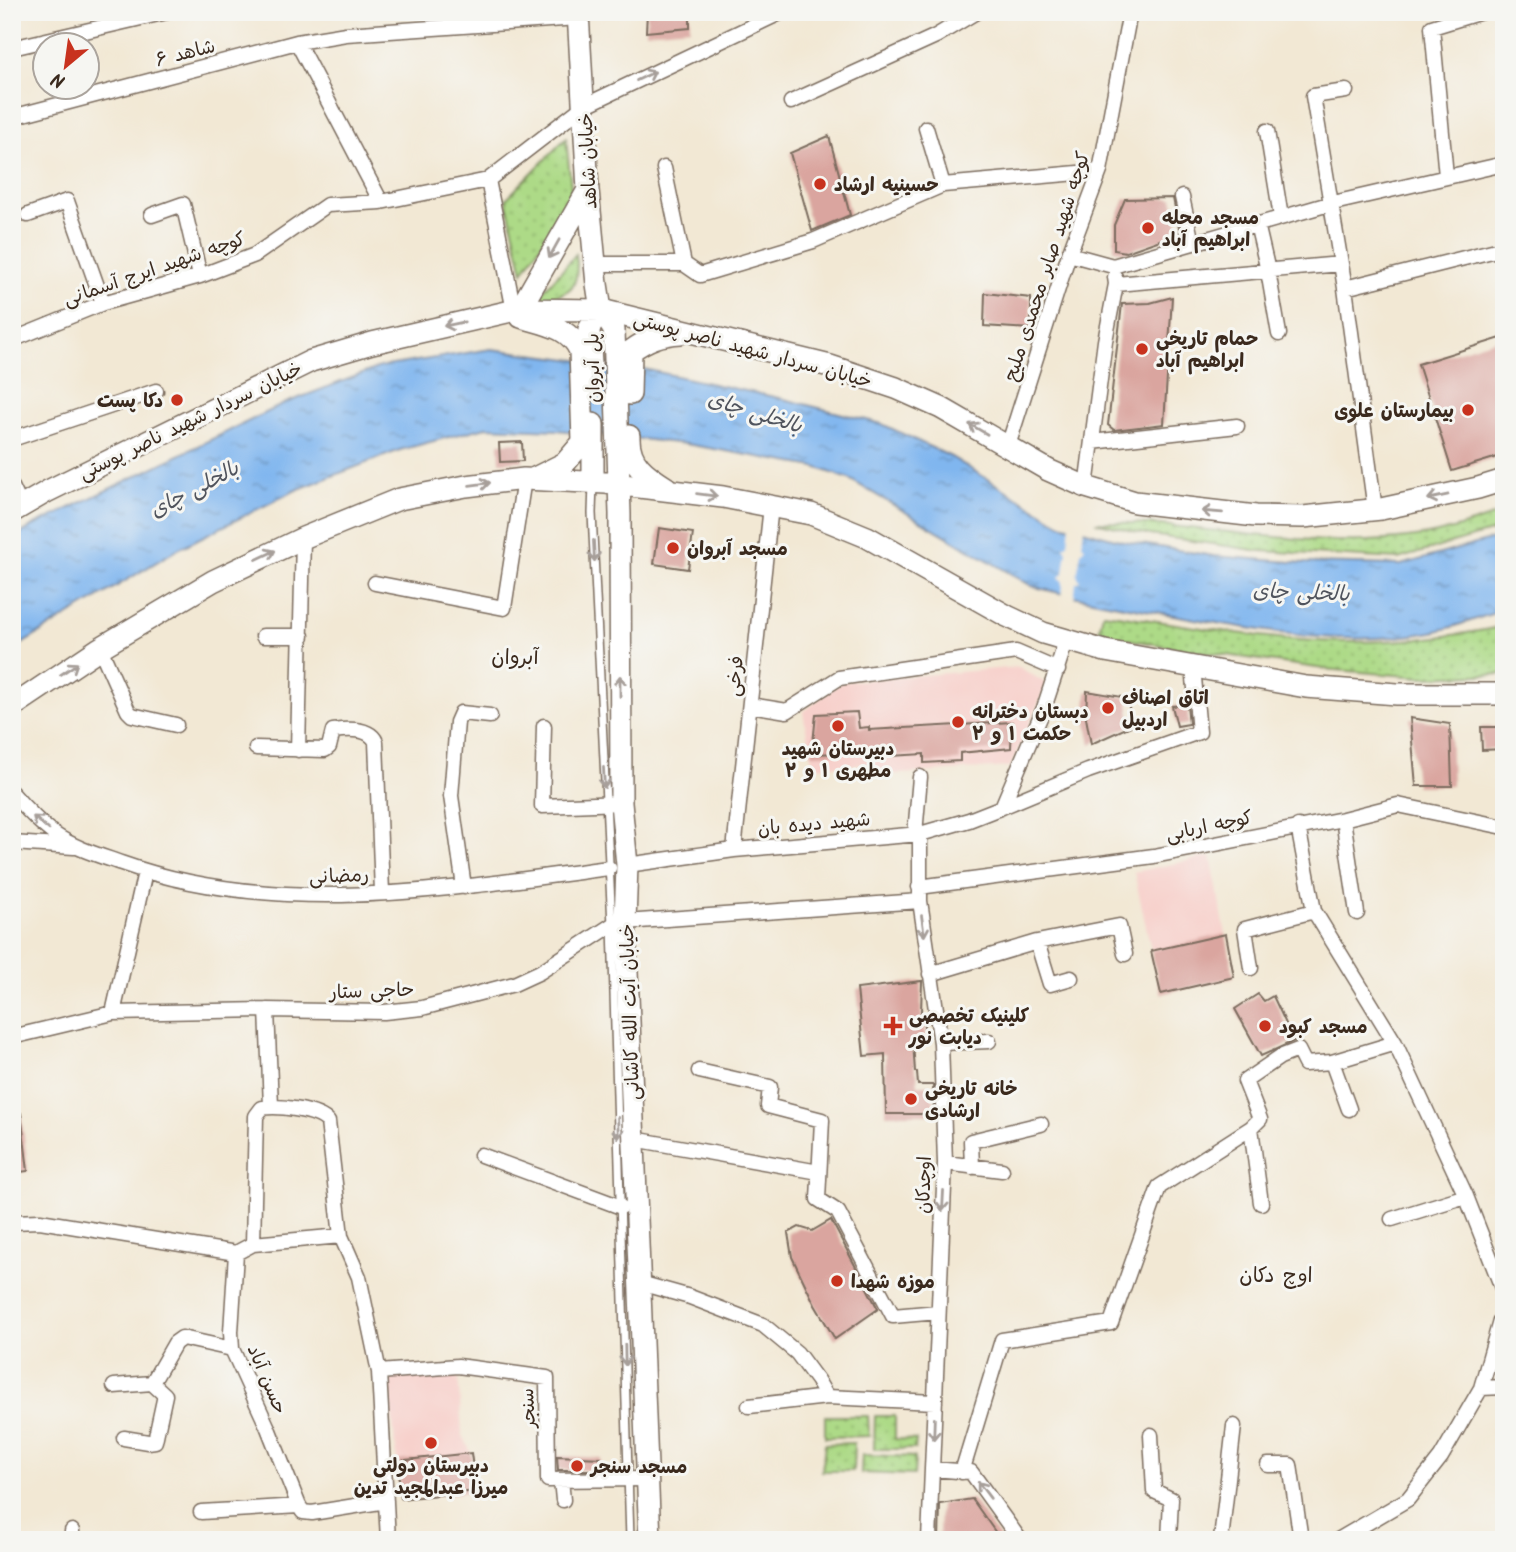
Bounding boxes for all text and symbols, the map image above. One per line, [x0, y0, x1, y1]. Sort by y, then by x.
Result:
north arrow [32, 32, 102, 102]
street label: شاهد ۶ [152, 32, 219, 76]
text: N [46, 63, 71, 95]
one-way arrow [635, 69, 656, 83]
street label: خیابان شاهد [571, 112, 606, 210]
street label: کوچه شهید صابر محمدی ملیح [997, 148, 1099, 385]
place label: حسینیه ارشاد [834, 171, 939, 201]
marker: حسینیه ارشاد [812, 176, 828, 192]
place label: مسجد محله ابراهیم آباد [1162, 204, 1259, 256]
marker: مسجد محله ابراهیم آباد [1140, 220, 1156, 236]
street label: کوچه شهید ایرج آسمانی [59, 225, 250, 315]
one-way arrow [547, 238, 560, 259]
street label: خیابان سردار شهید ناصر پوستی [630, 305, 875, 397]
one-way arrow [443, 318, 466, 332]
place label: حمام تاریخی ابراهیم آباد [1156, 325, 1258, 377]
street label: پل آبروان [578, 333, 610, 403]
marker: حمام تاریخی ابراهیم آباد [1134, 341, 1150, 357]
street label: خیابان سردار شهید ناصر پوستی [74, 354, 308, 489]
water label: بالخلی چای [703, 383, 807, 444]
place label: دکا پست [97, 387, 163, 417]
marker: دکا پست [169, 392, 185, 408]
place label: بیمارستان علوی [1334, 397, 1454, 427]
marker: بیمارستان علوی [1460, 402, 1476, 418]
one-way arrow [968, 422, 989, 435]
water label: بالخلی چای [144, 453, 246, 528]
one-way arrow [468, 478, 491, 491]
one-way arrow [695, 488, 718, 501]
one-way arrow [1427, 491, 1450, 505]
one-way arrow [1202, 505, 1224, 518]
place label: مسجد آبروان [687, 535, 788, 565]
one-way arrow [587, 539, 600, 562]
marker: مسجد آبروان [665, 540, 681, 556]
one-way arrow [255, 548, 276, 562]
water label: بالخلی چای [1252, 575, 1351, 612]
district label: آبروان [491, 642, 539, 675]
street label: فرخی [719, 654, 753, 698]
one-way arrow [59, 662, 78, 676]
one-way arrow [613, 674, 627, 697]
place label: اتاق اصناف اردبیل [1122, 684, 1209, 736]
place label: دبستان دخترانه حکمت ۱ و ۲ [972, 698, 1089, 750]
marker: اتاق اصناف اردبیل [1100, 700, 1116, 716]
marker: دبستان دخترانه حکمت ۱ و ۲ [950, 714, 966, 730]
marker: دبیرستان شهید مطهری ۱ و ۲ [830, 718, 846, 734]
place label: دبیرستان شهید مطهری ۱ و ۲ [782, 735, 894, 787]
one-way arrow [598, 766, 611, 789]
street label: کوچه اربابی [1163, 803, 1256, 851]
street label: شهید دیده بان [757, 805, 872, 845]
one-way arrow [33, 815, 51, 831]
street label: رمضانی [309, 861, 370, 893]
one-way arrow [917, 915, 930, 937]
street label: خیابان آیت الله کاشانی [613, 923, 649, 1101]
street label: حاجی ستار [327, 976, 415, 1009]
place label: کلینیک تخصصی دیابت نور [908, 1002, 1030, 1054]
place label: مسجد کبود [1279, 1013, 1368, 1043]
marker: کلینیک تخصصی دیابت نور [883, 1016, 903, 1036]
marker: مسجد کبود [1257, 1018, 1273, 1034]
place label: خانه تاریخی ارشادی [925, 1075, 1018, 1127]
marker: خانه تاریخی ارشادی [903, 1091, 919, 1107]
one-way arrow [612, 1116, 625, 1139]
street label: اوچدکان [909, 1156, 941, 1214]
one-way arrow [936, 1190, 949, 1213]
district label: اوچ دکان [1239, 1260, 1313, 1293]
place label: موزه شهدا [851, 1268, 935, 1298]
marker: موزه شهدا [829, 1273, 845, 1289]
street label: حسن آباد [238, 1340, 294, 1419]
one-way arrow [618, 1343, 632, 1366]
street label: سنجر [513, 1387, 545, 1431]
one-way arrow [927, 1417, 940, 1440]
marker: دبیرستان دولتی میرزا عبدالمجید تدین [423, 1435, 439, 1451]
place label: دبیرستان دولتی میرزا عبدالمجید تدین [354, 1452, 508, 1504]
place label: مسجد سنجر [589, 1453, 687, 1483]
marker: مسجد سنجر [569, 1458, 585, 1474]
one-way arrow [977, 1482, 992, 1500]

